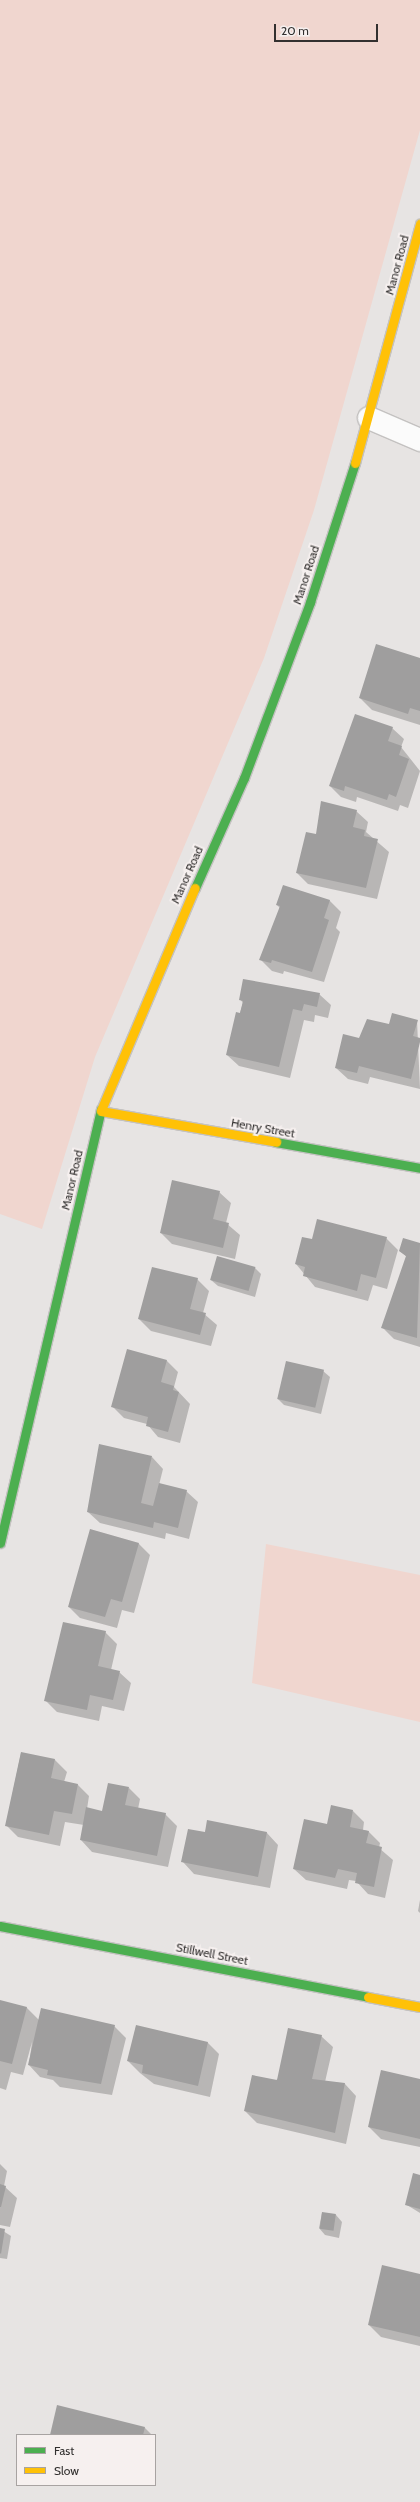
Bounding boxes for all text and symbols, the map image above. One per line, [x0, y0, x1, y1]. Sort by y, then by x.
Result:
scale bar [276, 16, 380, 42]
text: 20 m [281, 23, 309, 38]
street label: Manor Road [382, 234, 412, 296]
street label: Manor Road [290, 544, 322, 606]
street label: Manor Road [168, 844, 206, 906]
street label: Henry Street [230, 1115, 296, 1141]
street label: Manor Road [58, 1149, 86, 1211]
street label: Stillwell Street [175, 1940, 249, 1968]
legend [16, 2434, 156, 2486]
text: Fast [54, 2443, 74, 2458]
text: Slow [54, 2463, 79, 2478]

